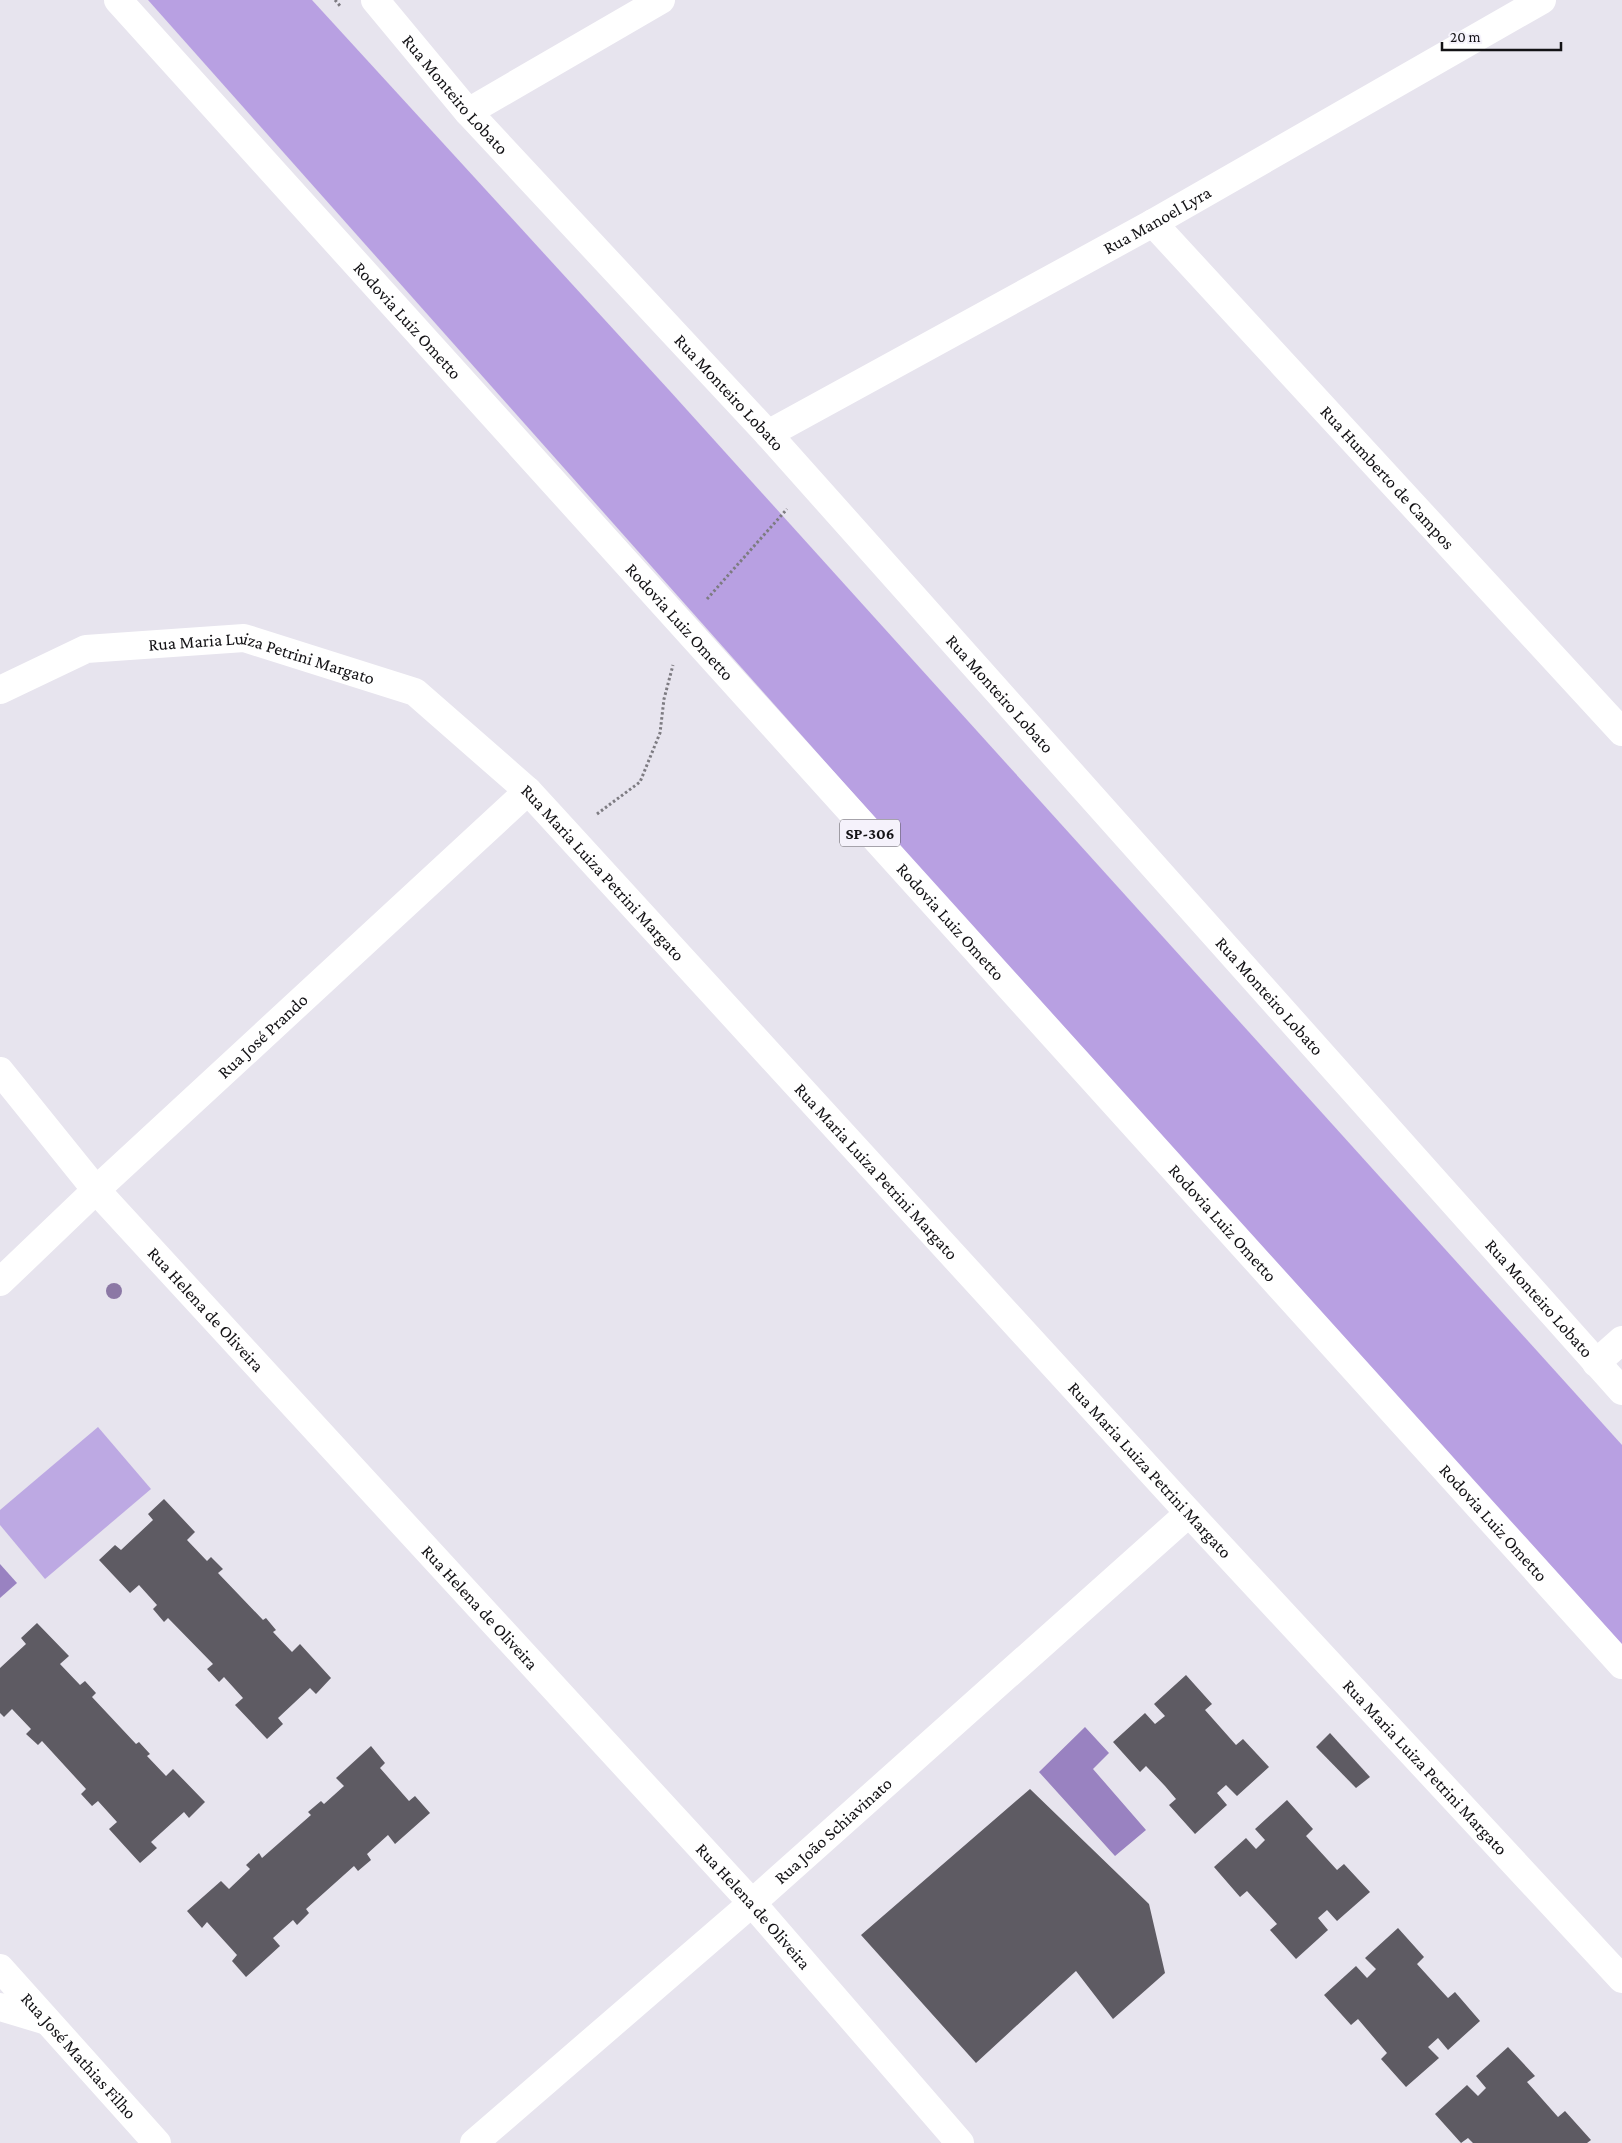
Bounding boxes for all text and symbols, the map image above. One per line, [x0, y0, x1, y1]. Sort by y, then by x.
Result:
scale bar [1442, 20, 1561, 52]
text: 20 m [1450, 29, 1481, 45]
street label: Rua Monteiro Lobato [398, 31, 512, 159]
street label: Rua Manoel Lyra [1100, 182, 1214, 258]
street label: Rodovia Luiz Ometto [349, 258, 466, 383]
street label: Rua Monteiro Lobato [670, 330, 788, 455]
street label: Rua Humberto de Campos [1316, 401, 1459, 553]
street label: Rodovia Luiz Ometto [622, 559, 738, 685]
street label: Rua Maria Luiza Petrini Margato [148, 628, 377, 689]
street label: Rua Monteiro Lobato [942, 631, 1058, 757]
street label: Rua Maria Luiza Petrini Margato [517, 780, 689, 965]
road number: SP-306 [840, 820, 900, 846]
street label: Rodovia Luiz Ometto [892, 859, 1009, 985]
street label: Rua Monteiro Lobato [1212, 933, 1328, 1059]
street label: Rua José Prando [214, 989, 312, 1082]
street label: Rua Maria Luiza Petrini Margato [791, 1079, 962, 1264]
street label: Rodovia Luiz Ometto [1165, 1160, 1281, 1286]
street label: Rua Monteiro Lobato [1481, 1235, 1597, 1362]
street label: Rua Helena de Oliveira [143, 1243, 268, 1376]
street label: Rua Maria Luiza Petrini Margato [1064, 1378, 1236, 1562]
street label: Rodovia Luiz Ometto [1435, 1460, 1552, 1586]
street label: Rua Helena de Oliveira [418, 1541, 542, 1674]
street label: Rua Maria Luiza Petrini Margato [1339, 1675, 1512, 1859]
street label: Rua João Schiavinato [770, 1773, 896, 1888]
street label: Rua Helena de Oliveira [692, 1839, 815, 1973]
street label: Rua José Mathias Filho [17, 1989, 141, 2123]

